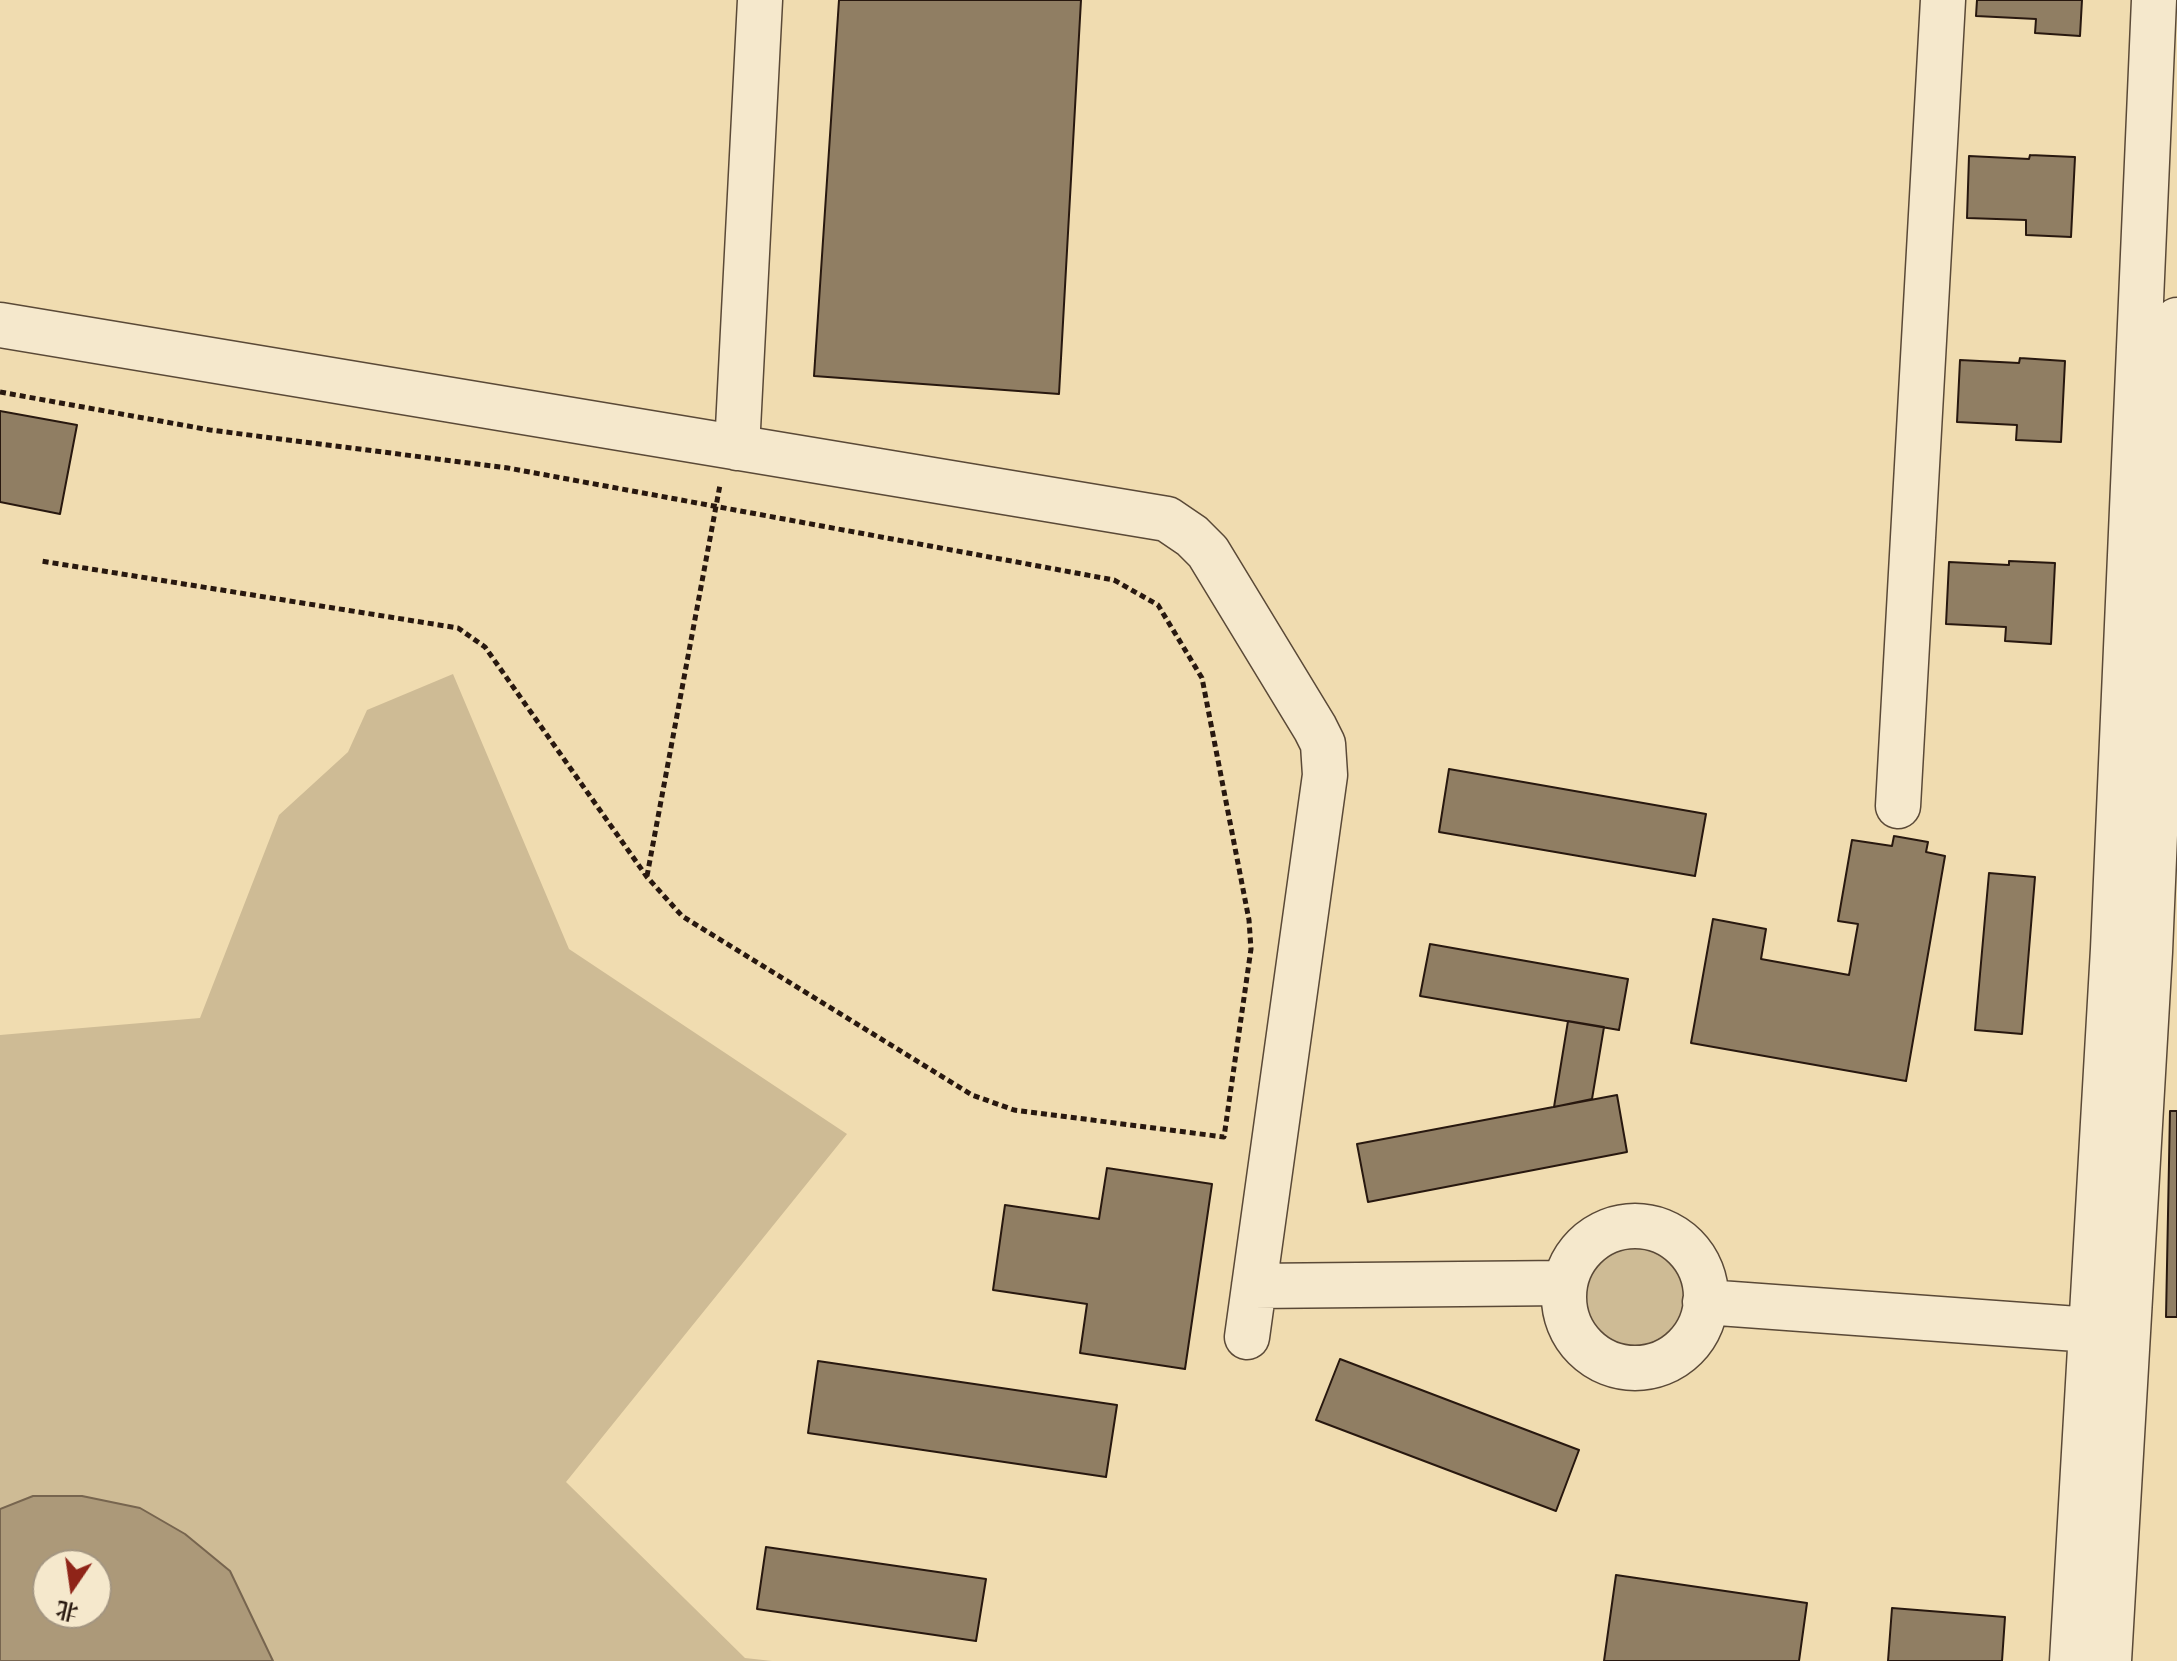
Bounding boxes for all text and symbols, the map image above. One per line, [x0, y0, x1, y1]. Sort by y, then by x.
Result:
north arrow [32, 1549, 112, 1629]
text: 北 [53, 1595, 81, 1626]

